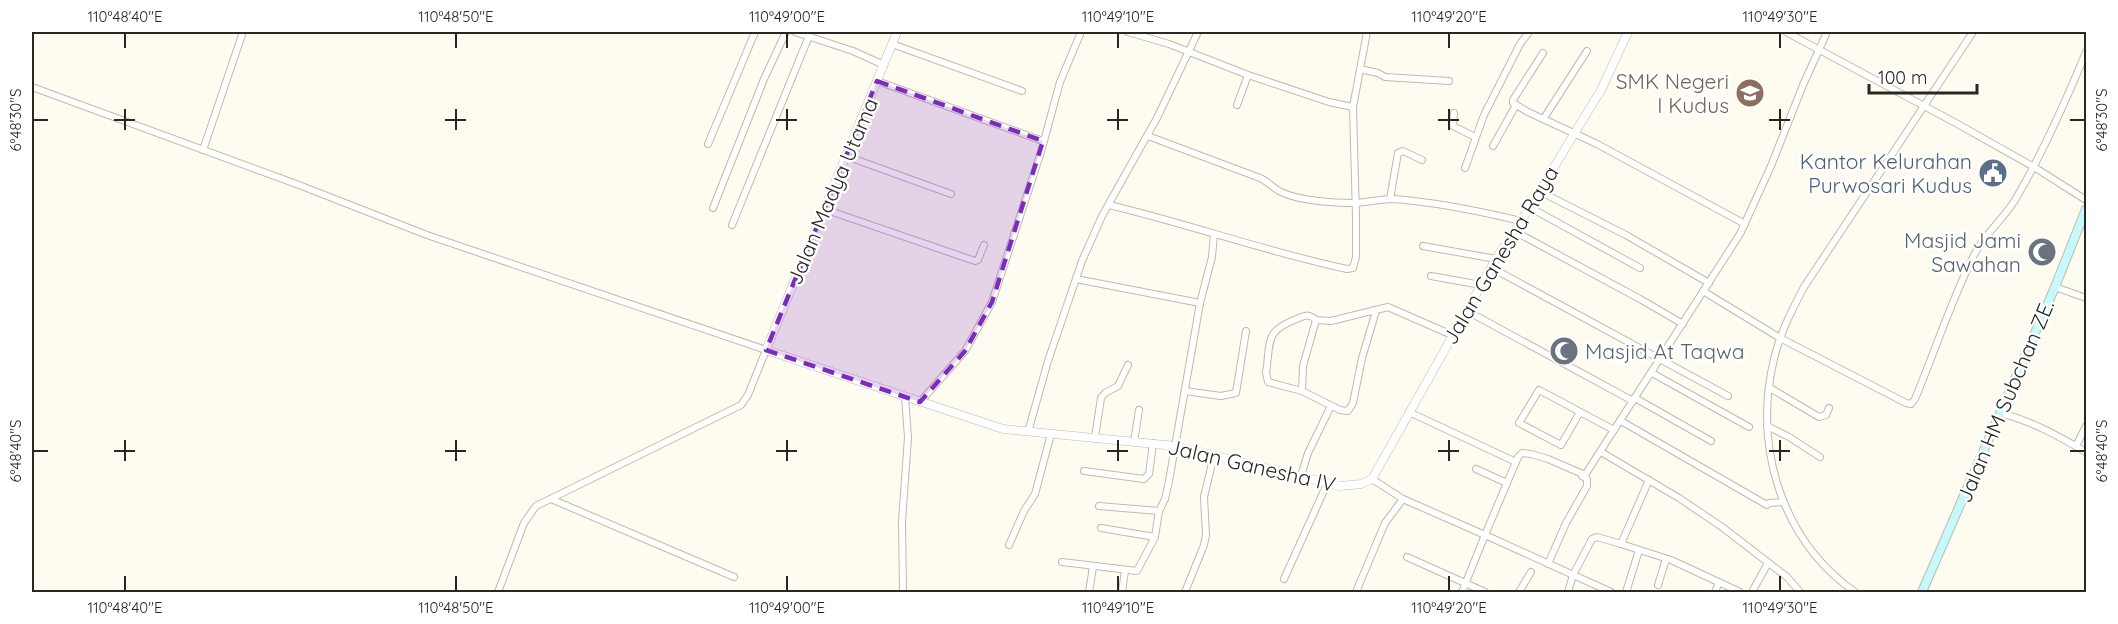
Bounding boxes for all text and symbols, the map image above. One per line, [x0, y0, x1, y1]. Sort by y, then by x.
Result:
text: 110°48'40"E [87, 7, 163, 26]
text: 110°48'50"E [418, 7, 494, 26]
text: 110°49'00"E [749, 7, 825, 26]
text: 110°49'10"E [1082, 7, 1154, 26]
text: 110°49'20"E [1411, 7, 1487, 26]
text: 110°49'30"E [1743, 7, 1817, 26]
scale bar [1869, 57, 1977, 95]
text: 100 m [1878, 66, 1927, 89]
place label: SMK Negeri I Kudus [1616, 68, 1729, 118]
school or university icon: SMK Negeri I Kudus [1734, 77, 1766, 109]
text: 6°48'30"S [6, 89, 25, 151]
text: 6°48'30"S [2092, 89, 2111, 151]
street label: Jalan Madya Utama [781, 94, 883, 288]
place label: Kantor Kelurahan Purwosari Kudus [1800, 148, 1972, 198]
public building icon: Kantor Kelurahan Purwosari Kudus [1977, 157, 2009, 189]
street label: Jalan Ganesha Raya [1436, 161, 1564, 349]
place label: Masjid Jami Sawahan [1904, 227, 2021, 277]
mosque icon: Masjid Jami Sawahan [2026, 236, 2058, 268]
street label: Jalan HM Subchan ZE. [1951, 296, 2059, 506]
mosque icon: Masjid At Taqwa [1548, 335, 1580, 367]
place label: Masjid At Taqwa [1585, 338, 1745, 364]
text: 6°48'40"S [6, 420, 25, 482]
text: 6°48'40"S [2092, 420, 2111, 482]
street label: Jalan Ganesha IV [1166, 433, 1338, 497]
text: 110°48'40"E [87, 598, 163, 617]
text: 110°48'50"E [418, 598, 494, 617]
text: 110°49'00"E [749, 598, 825, 617]
text: 110°49'10"E [1082, 598, 1154, 617]
text: 110°49'20"E [1411, 598, 1487, 617]
text: 110°49'30"E [1743, 598, 1817, 617]

